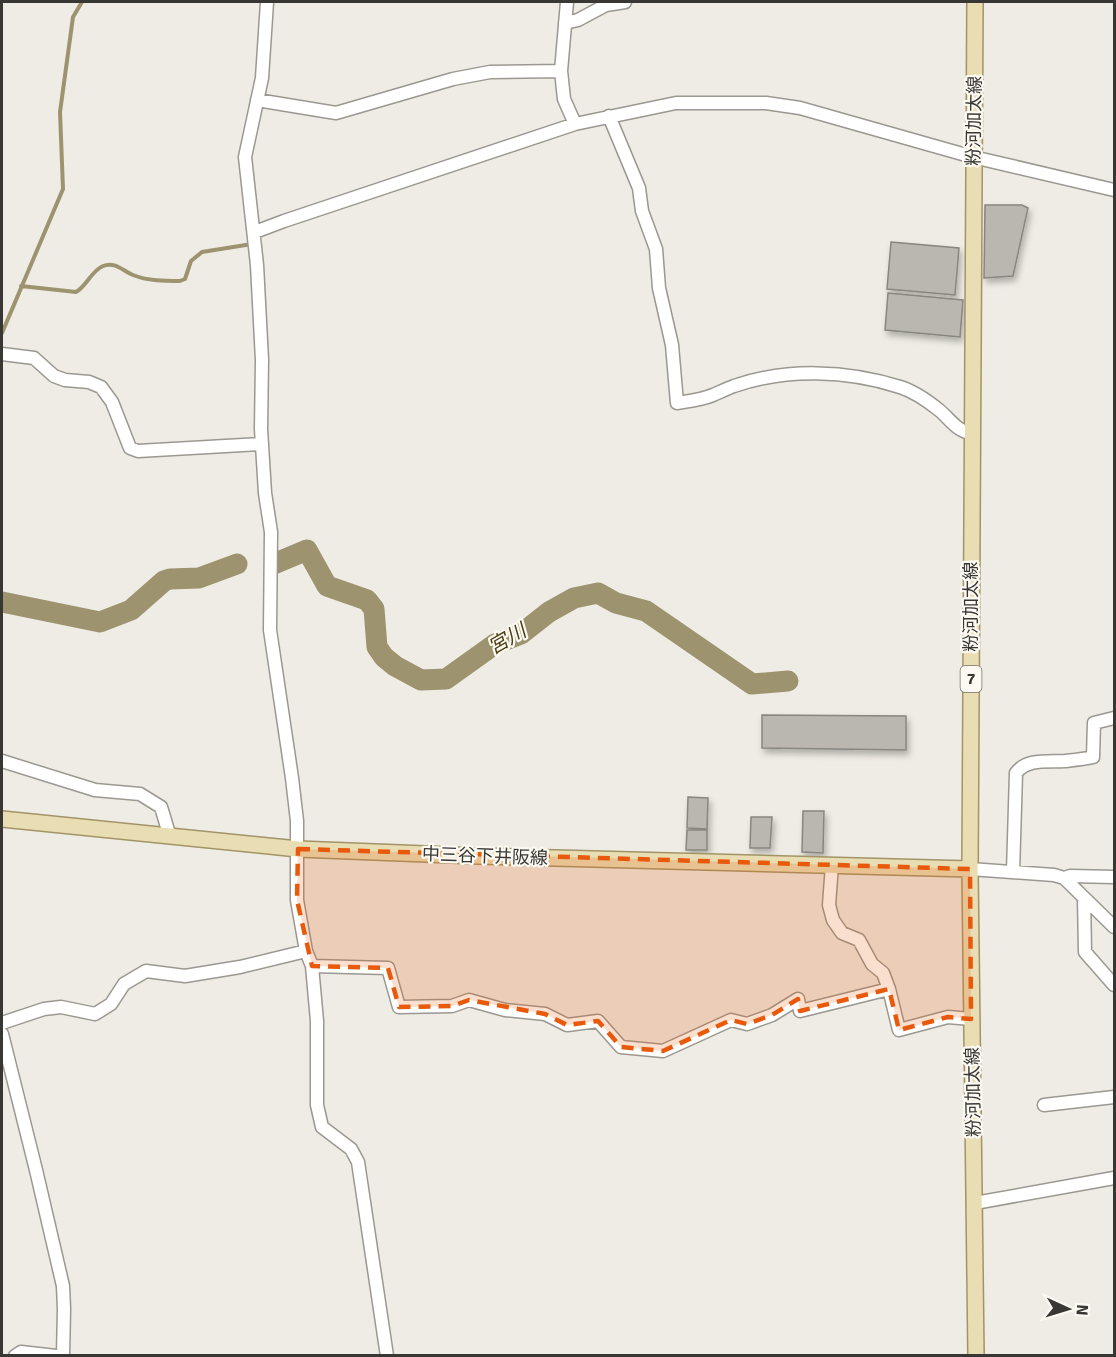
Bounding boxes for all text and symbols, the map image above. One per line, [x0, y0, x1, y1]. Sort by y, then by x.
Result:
street label: 粉河加太線 [962, 76, 986, 166]
street label: 粉河加太線 [960, 562, 982, 652]
water label: 宮川 [483, 617, 532, 660]
road number: 7 [960, 666, 982, 692]
street label: 中三谷下井阪線 [422, 843, 548, 869]
street label: 粉河加太線 [961, 1047, 985, 1137]
north arrow [1038, 1279, 1098, 1339]
text: N [1072, 1304, 1092, 1316]

